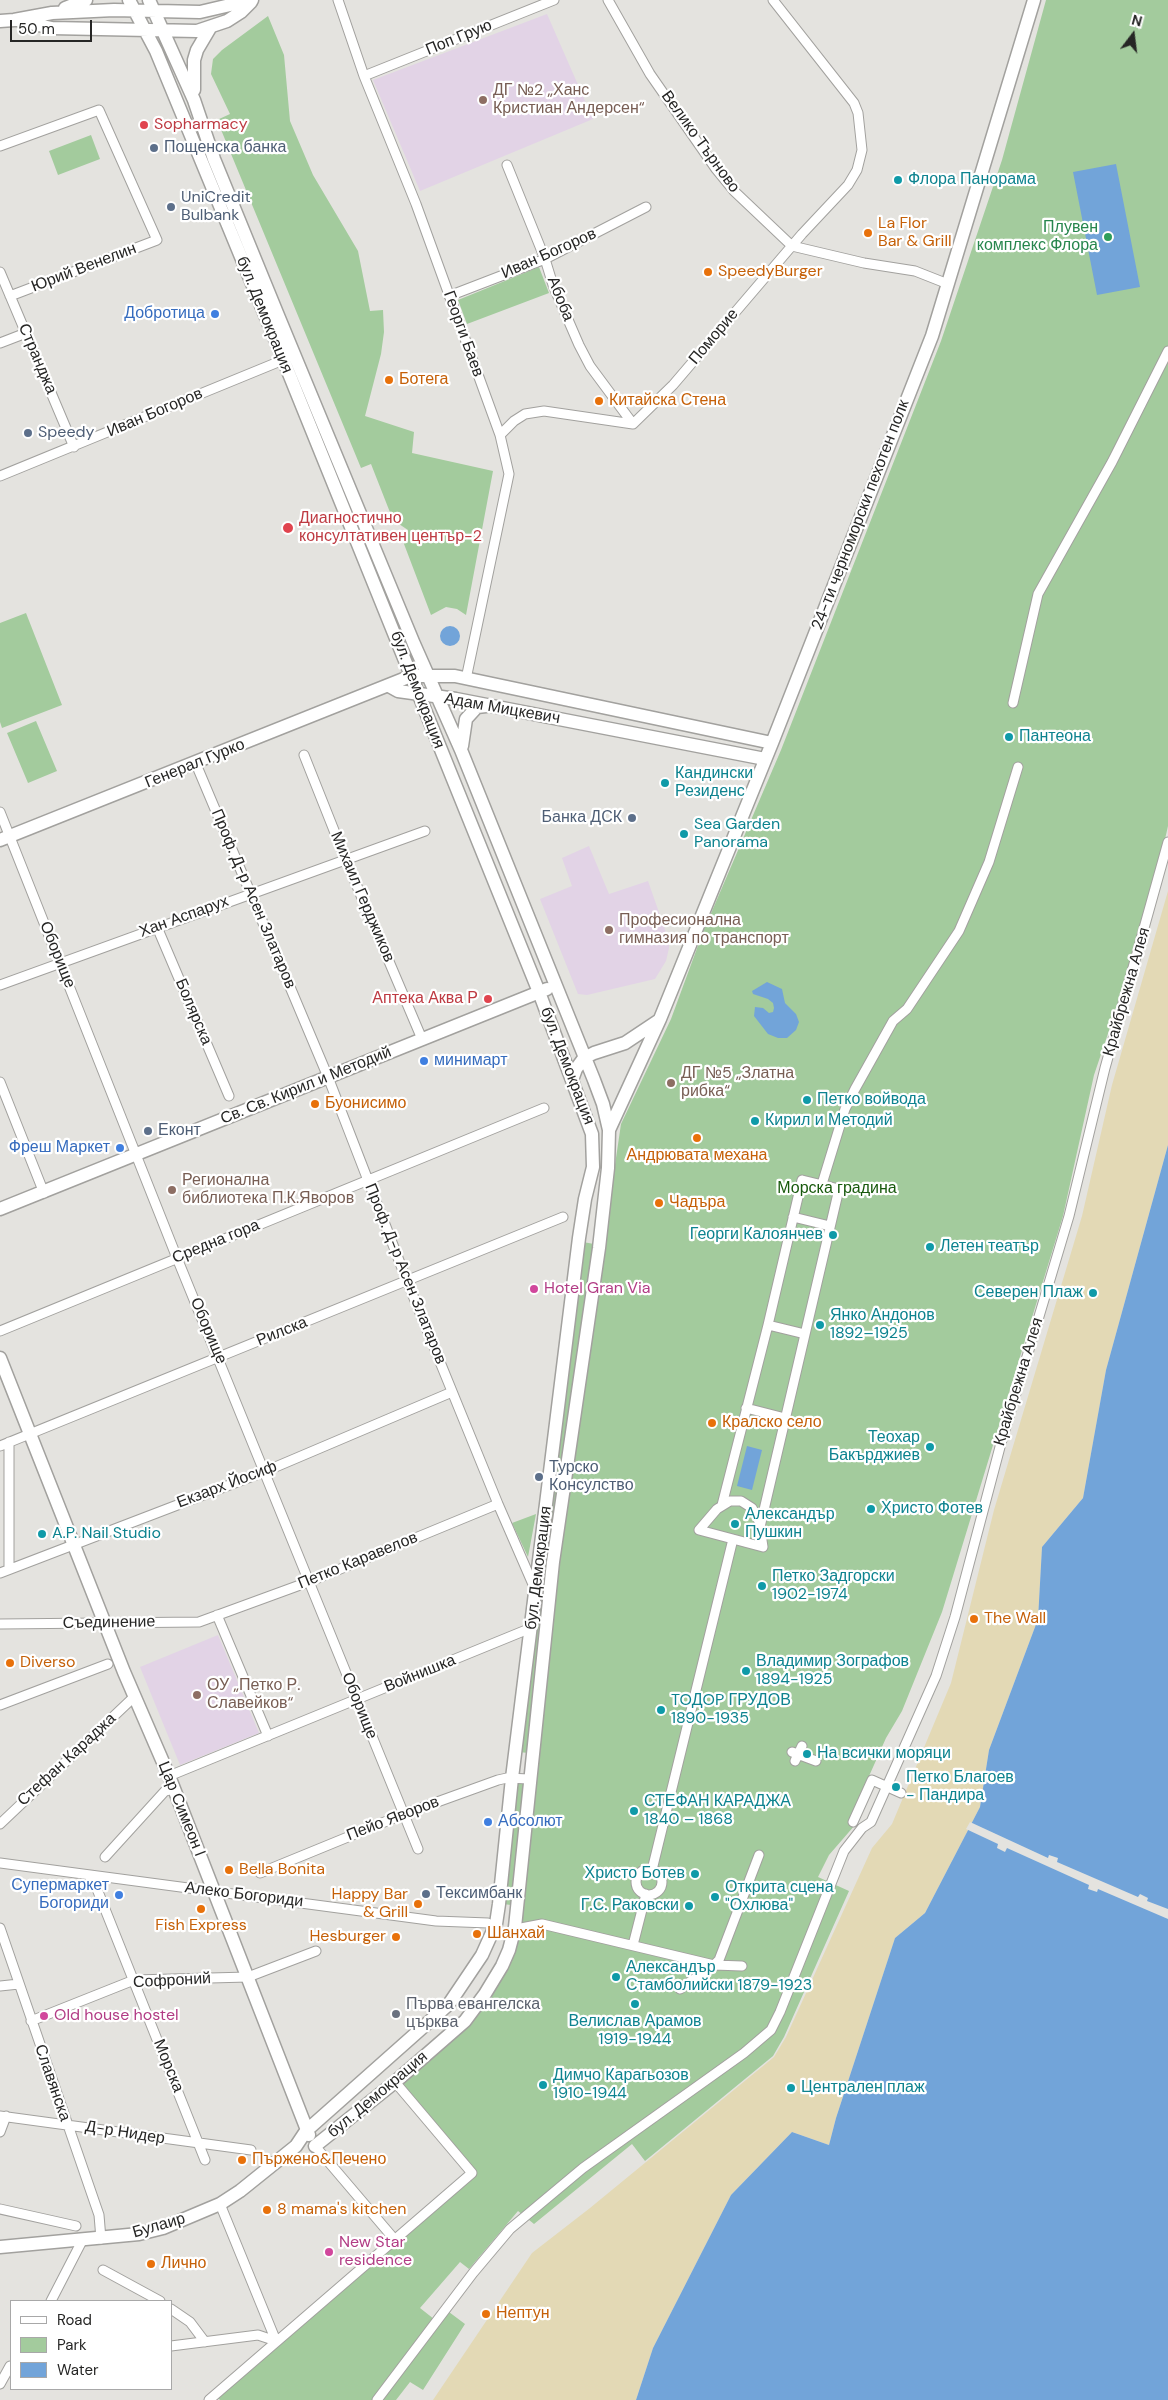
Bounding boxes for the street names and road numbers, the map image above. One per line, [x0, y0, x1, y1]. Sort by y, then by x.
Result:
street label: Поп Грую [423, 16, 495, 60]
street label: Велико Търново [657, 87, 743, 197]
street label: Иван Богоров [499, 225, 599, 283]
street label: Юрий Венелин [29, 239, 139, 297]
street label: бул. Демокрация [232, 254, 296, 376]
street label: Абоба [542, 274, 578, 324]
street label: Георги Баев [439, 288, 487, 380]
street label: Поморие [685, 305, 743, 369]
street label: Странджа [14, 321, 60, 397]
street label: Иван Богоров [104, 384, 206, 442]
street label: 24-ти черноморски пехотен полк [808, 397, 914, 633]
street label: бул. Демокрация [386, 628, 448, 752]
street label: Адам Мицкевич [443, 689, 561, 729]
street label: Генерал Гурко [142, 735, 248, 793]
street label: Проф. Д-р Асен Златаров [206, 806, 300, 992]
street label: Михаил Герджиков [326, 829, 398, 965]
street label: Хан Аспарух [137, 892, 231, 942]
street label: Оборище [35, 919, 79, 991]
street label: Крайбрежна Алея [1099, 925, 1155, 1059]
street label: Болярска [170, 976, 216, 1048]
street label: бул. Демокрация [536, 1004, 598, 1128]
street label: Св. Св. Кирил и Методий [218, 1043, 394, 1129]
street label: Проф. Д-р Асен Златаров [360, 1181, 450, 1367]
street label: Средна гора [170, 1216, 262, 1268]
street label: Оборище [185, 1295, 231, 1367]
street label: Рилска [254, 1313, 310, 1351]
street label: Крайбрежна Алея [990, 1316, 1048, 1448]
street label: Екзарх Йосиф [174, 1457, 280, 1513]
street label: бул. Демокрация [522, 1505, 556, 1631]
street label: Петко Каравелов [295, 1528, 421, 1594]
street label: Съединение [62, 1613, 156, 1633]
street label: Войнишка [381, 1651, 459, 1697]
street label: Оборище [337, 1670, 381, 1742]
street label: Стефан Караджа [14, 1709, 120, 1811]
street label: Цар Симеон I [153, 1759, 209, 1859]
street label: Пейо Яворов [344, 1793, 442, 1845]
street label: Алеко Богориди [184, 1878, 304, 1912]
street label: Софроний [132, 1969, 212, 1993]
street label: Морска [149, 2037, 187, 2095]
street label: Славянска [30, 2042, 74, 2124]
street label: бул. Демокрация [324, 2048, 432, 2142]
street label: Д-р Нидер [84, 2117, 166, 2149]
street label: Булаир [130, 2209, 188, 2243]

